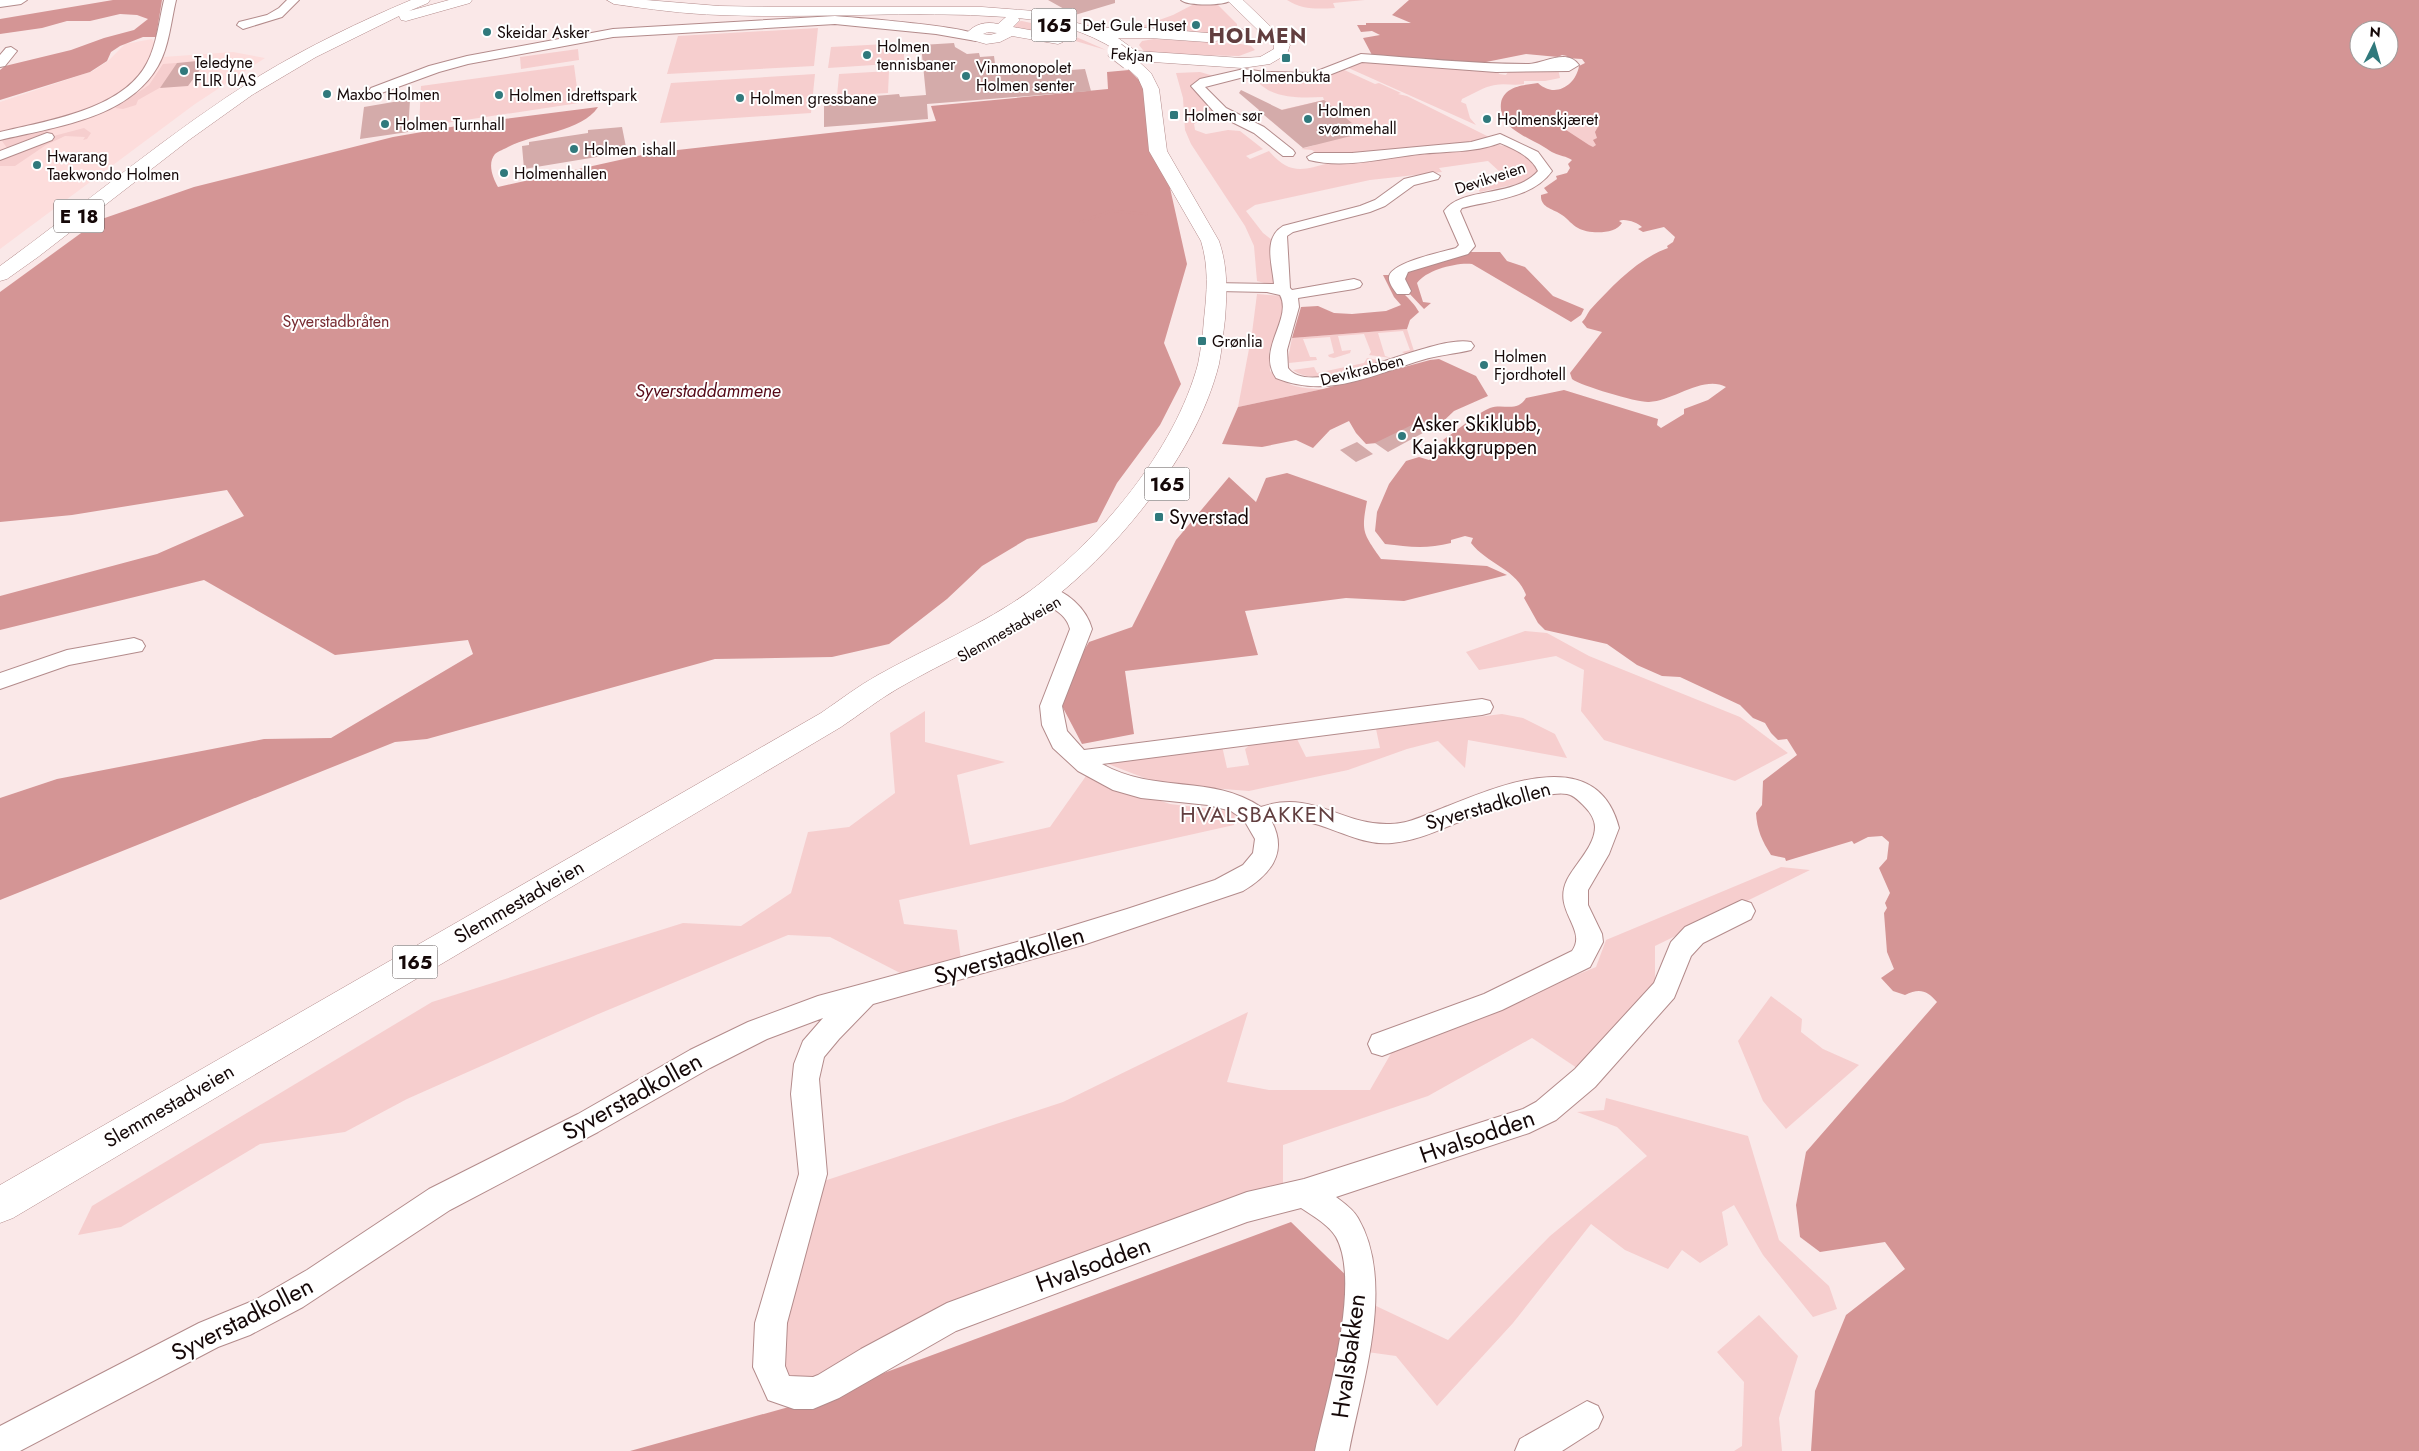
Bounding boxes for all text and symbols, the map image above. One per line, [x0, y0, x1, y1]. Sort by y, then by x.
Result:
road number: 165 [1032, 8, 1076, 42]
place label: Det Gule Huset [1082, 14, 1186, 37]
marker: Det Gule Huset [1190, 19, 1202, 31]
north arrow [2349, 20, 2399, 70]
place label: Skeidar Asker [497, 21, 590, 44]
district label: HOLMEN [1209, 21, 1307, 51]
text: N [2369, 22, 2382, 42]
marker: Skeidar Asker [481, 26, 493, 38]
place label: Holmen tennisbaner [877, 35, 956, 76]
street label: Fekjan [1110, 42, 1154, 68]
marker: Holmen tennisbaner [861, 49, 873, 61]
place label: Teledyne FLIR UAS [194, 51, 256, 92]
marker: Holmenbukta [1280, 52, 1292, 64]
place label: Vinmonopolet Holmen senter [976, 56, 1075, 97]
marker: Teledyne FLIR UAS [178, 65, 190, 77]
place label: Holmenbukta [1241, 65, 1331, 88]
marker: Vinmonopolet Holmen senter [960, 70, 972, 82]
place label: Maxbo Holmen [337, 83, 440, 106]
place label: Holmen idrettspark [509, 84, 638, 107]
place label: Holmen gressbane [750, 87, 877, 110]
marker: Maxbo Holmen [321, 88, 333, 100]
marker: Holmen idrettspark [493, 89, 505, 101]
marker: Holmen gressbane [734, 92, 746, 104]
place label: Holmen svømmehall [1318, 99, 1397, 140]
place label: Holmen sør [1184, 104, 1263, 127]
place label: Holmenskjæret [1497, 108, 1598, 131]
marker: Holmen sør [1168, 109, 1180, 121]
place label: Holmen Turnhall [395, 113, 505, 136]
marker: Holmen svømmehall [1302, 113, 1314, 125]
marker: Holmenskjæret [1481, 113, 1493, 125]
marker: Holmen Turnhall [379, 118, 391, 130]
place label: Holmen ishall [584, 138, 676, 161]
marker: Holmen ishall [568, 143, 580, 155]
place label: Hwarang Taekwondo Holmen [47, 145, 179, 186]
street label: Devikveien [1452, 156, 1528, 200]
marker: Hwarang Taekwondo Holmen [31, 159, 43, 171]
place label: Holmenhallen [514, 162, 607, 185]
marker: Holmenhallen [498, 167, 510, 179]
road number: E 18 [54, 200, 104, 232]
park label: Syverstadbråten [283, 310, 389, 333]
place label: Grønlia [1212, 330, 1263, 353]
marker: Grønlia [1196, 335, 1208, 347]
place label: Holmen Fjordhotell [1494, 345, 1566, 386]
street label: Devikrabben [1318, 349, 1406, 391]
marker: Holmen Fjordhotell [1478, 359, 1490, 371]
water label: Syverstaddammene [635, 378, 781, 404]
place label: Asker Skiklubb, Kajakkgruppen [1412, 410, 1542, 462]
marker: Asker Skiklubb, Kajakkgruppen [1396, 430, 1408, 442]
road number: 165 [1144, 468, 1190, 500]
place label: Syverstad [1169, 503, 1249, 532]
marker: Syverstad [1153, 511, 1165, 523]
street label: Slemmestadveien [953, 590, 1065, 668]
street label: Syverstadkollen [1422, 774, 1554, 838]
district label: HVALSBAKKEN [1180, 798, 1336, 830]
street label: Slemmestadveien [449, 853, 589, 951]
street label: Syverstadkollen [930, 917, 1088, 993]
road number: 165 [392, 946, 438, 979]
street label: Syverstadkollen [556, 1043, 708, 1149]
street label: Slemmestadveien [99, 1057, 239, 1155]
street label: Hvalsodden [1415, 1100, 1539, 1172]
street label: Hvalsodden [1031, 1227, 1155, 1301]
street label: Syverstadkollen [165, 1268, 319, 1370]
street label: Hvalsbakken [1322, 1291, 1374, 1421]

